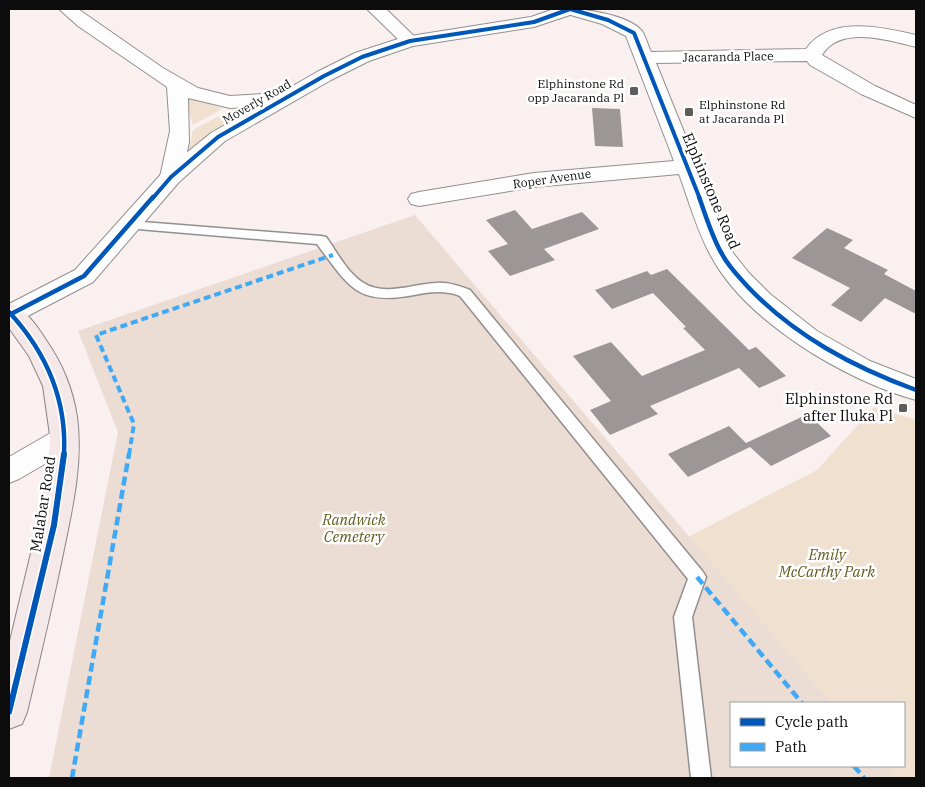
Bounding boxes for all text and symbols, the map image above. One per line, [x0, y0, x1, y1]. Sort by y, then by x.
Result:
street label: Jacaranda Place [682, 48, 774, 65]
street label: Moverly Road [220, 76, 294, 127]
place label: Elphinstone Rd opp Jacaranda Pl [528, 76, 624, 105]
marker: Elphinstone Rd opp Jacaranda Pl [628, 85, 640, 97]
place label: Elphinstone Rd at Jacaranda Pl [699, 97, 785, 126]
marker: Elphinstone Rd at Jacaranda Pl [683, 106, 695, 118]
street label: Elphinstone Road [678, 130, 745, 252]
street label: Roper Avenue [512, 166, 592, 191]
place label: Elphinstone Rd after Iluka Pl [785, 389, 893, 425]
marker: Elphinstone Rd after Iluka Pl [897, 402, 909, 414]
street label: Malabar Road [26, 455, 59, 553]
park label: Randwick Cemetery [321, 510, 386, 546]
park label: Emily McCarthy Park [778, 545, 875, 581]
legend [730, 702, 905, 767]
text: Cycle path [775, 712, 848, 731]
text: Path [775, 737, 807, 756]

